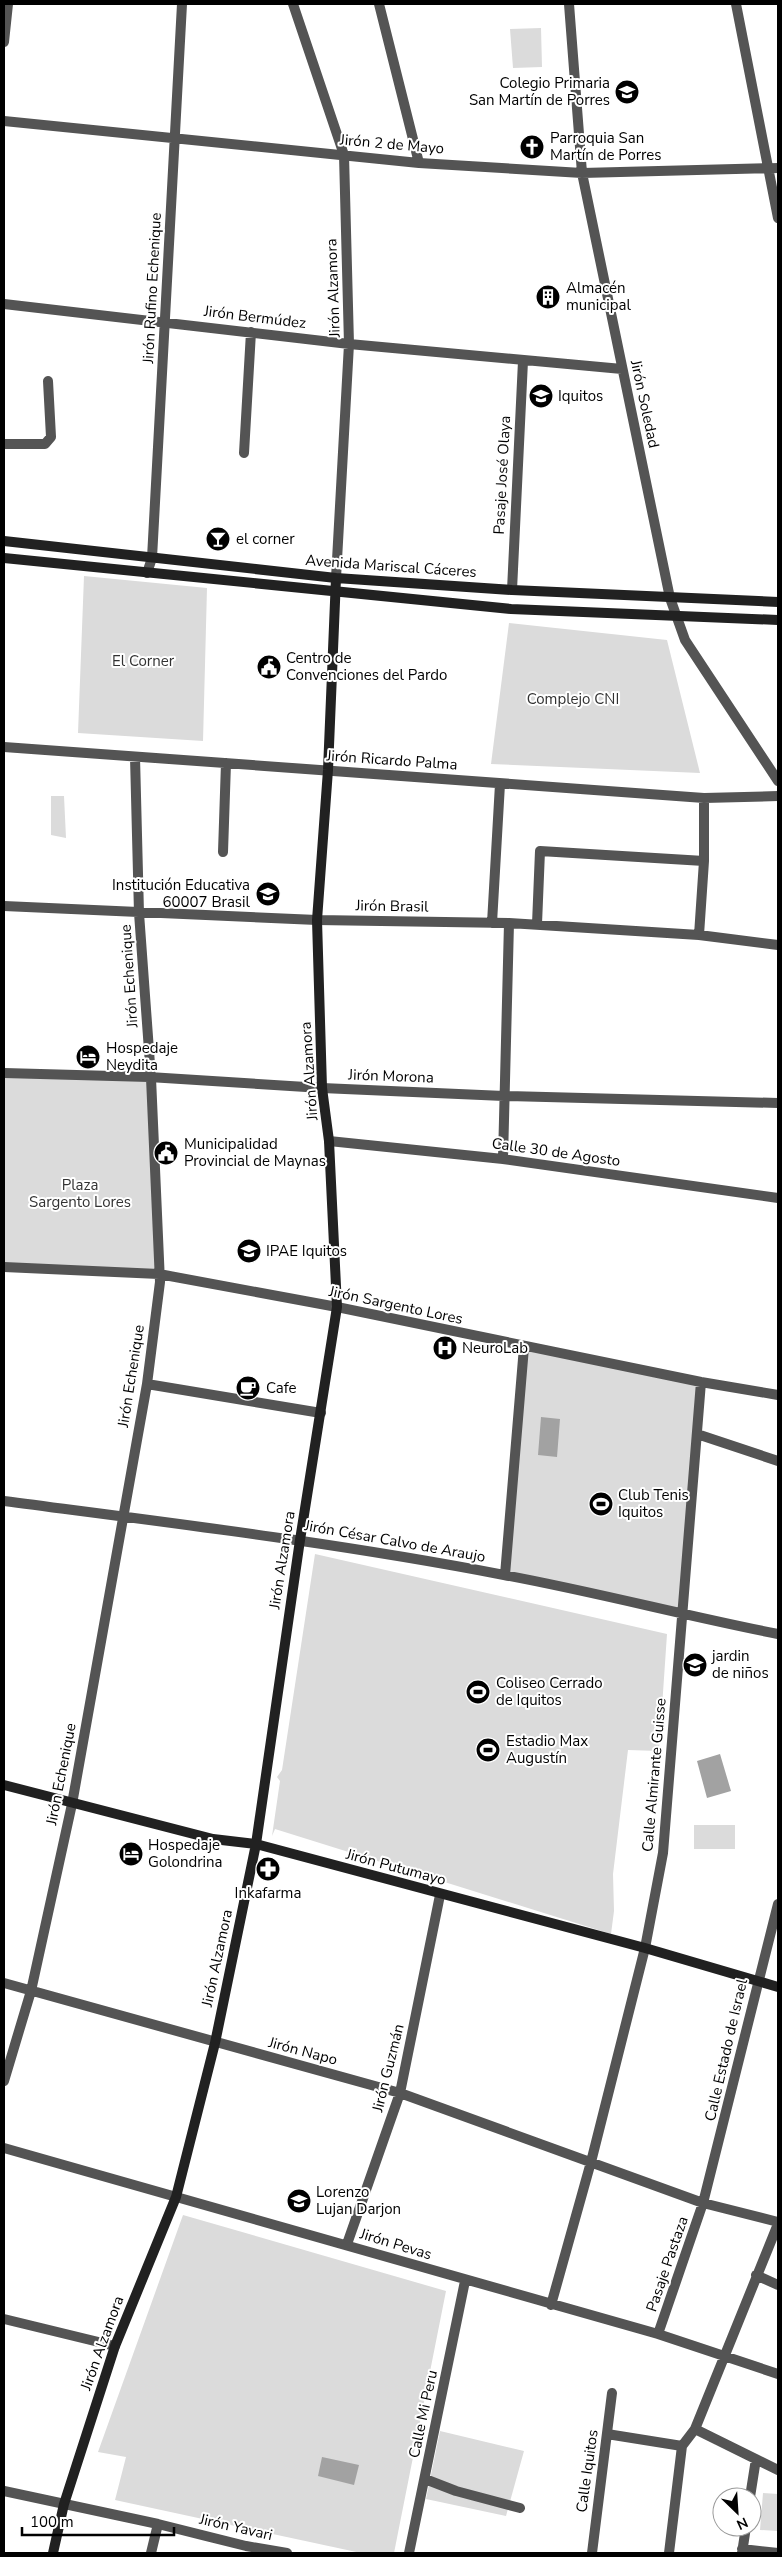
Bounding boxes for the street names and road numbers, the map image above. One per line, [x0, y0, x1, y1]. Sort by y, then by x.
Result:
street label: Jirón 2 de Mayo [338, 129, 445, 159]
street label: Jirón Rufino Echenique [138, 212, 166, 365]
street label: Jirón Alzamora [321, 238, 345, 339]
street label: Jirón Bermúdez [202, 301, 307, 333]
street label: Jirón Soledad [626, 357, 664, 450]
street label: Pasaje José Olaya [489, 415, 515, 535]
street label: Avenida Mariscal Cáceres [305, 550, 477, 582]
street label: Jirón Ricardo Palma [325, 745, 458, 775]
street label: Jirón Brasil [354, 895, 429, 917]
street label: Jirón Echenique [115, 924, 143, 1029]
street label: Jirón Alzamora [296, 1021, 322, 1122]
street label: Jirón Morona [347, 1064, 434, 1087]
street label: Calle 30 de Agosto [490, 1133, 622, 1171]
street label: Jirón Sargento Lores [326, 1281, 465, 1329]
street label: Jirón Echenique [113, 1323, 149, 1430]
street label: Jirón Alzamora [264, 1510, 300, 1611]
street label: Jirón César Calvo de Araujo [302, 1515, 487, 1567]
street label: Calle Almirante Guisse [637, 1697, 671, 1853]
street label: Jirón Echenique [41, 1721, 81, 1828]
street label: Jirón Putumayo [343, 1844, 448, 1890]
street label: Jirón Alzamora [197, 1908, 237, 2009]
street label: Calle Estado de Israel [700, 1976, 752, 2123]
street label: Jirón Guzmán [367, 2022, 409, 2115]
street label: Jirón Napo [265, 2032, 340, 2070]
street label: Pasaje Pastaza [641, 2214, 693, 2314]
street label: Jirón Pevas [357, 2223, 434, 2264]
street label: Jirón Alzamora [75, 2293, 128, 2394]
street label: Calle Mi Peru [404, 2368, 442, 2460]
street label: Calle Iquitos [571, 2428, 603, 2514]
street label: Jirón Yavari [197, 2509, 274, 2545]

